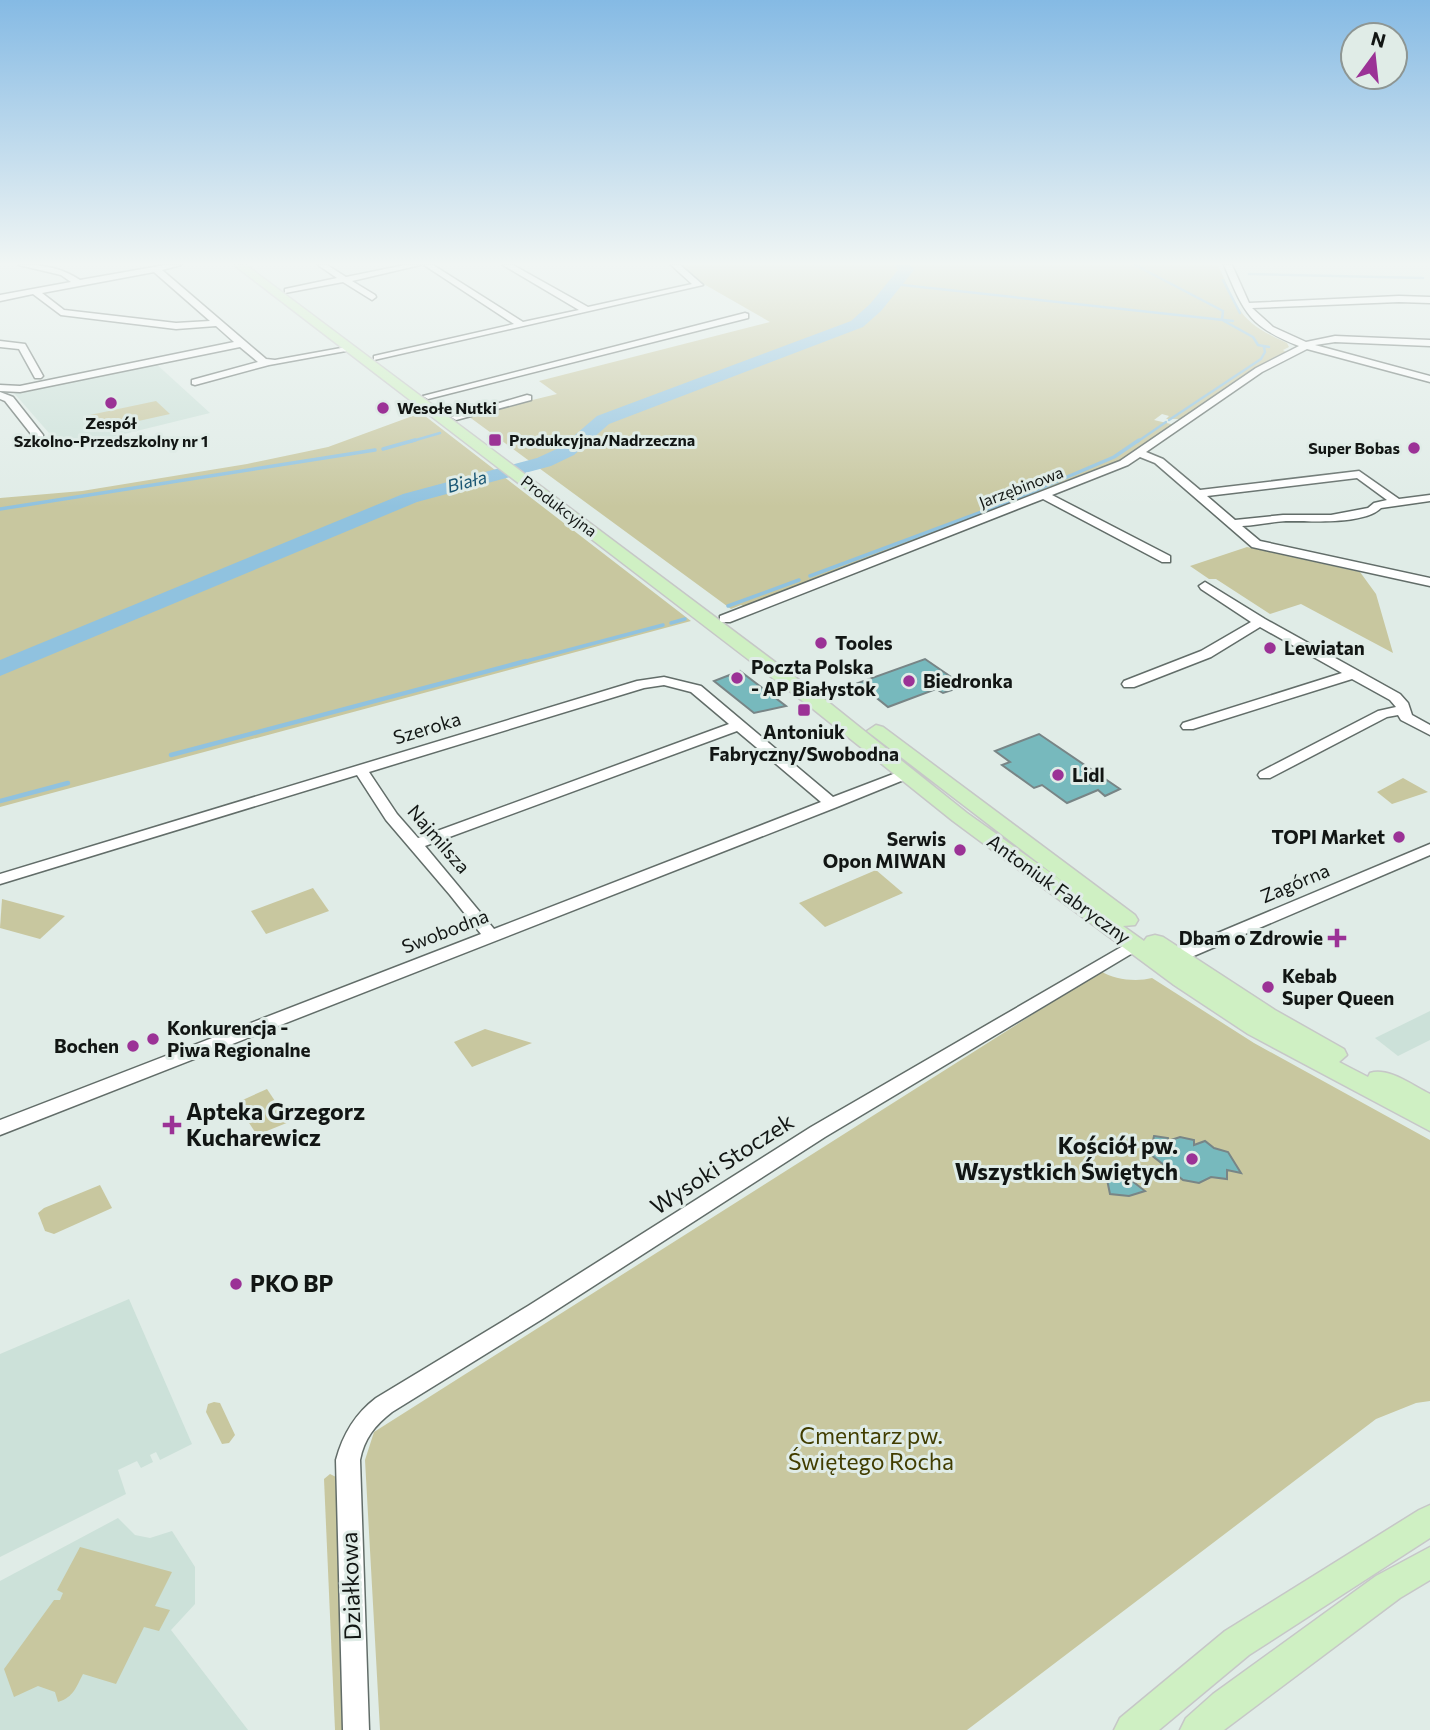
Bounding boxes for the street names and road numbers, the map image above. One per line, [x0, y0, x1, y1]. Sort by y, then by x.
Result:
street label: Jarzębinowa [976, 462, 1066, 511]
street label: Produkcyjna [518, 471, 601, 540]
street label: Szeroka [390, 706, 463, 749]
street label: Najmilsza [403, 800, 475, 878]
street label: Antoniuk Fabryczny [983, 829, 1136, 948]
street label: Zagórna [1257, 858, 1333, 907]
street label: Swobodna [398, 903, 492, 958]
street label: Wysoki Stoczek [645, 1106, 799, 1220]
street label: Działkowa [334, 1531, 366, 1641]

